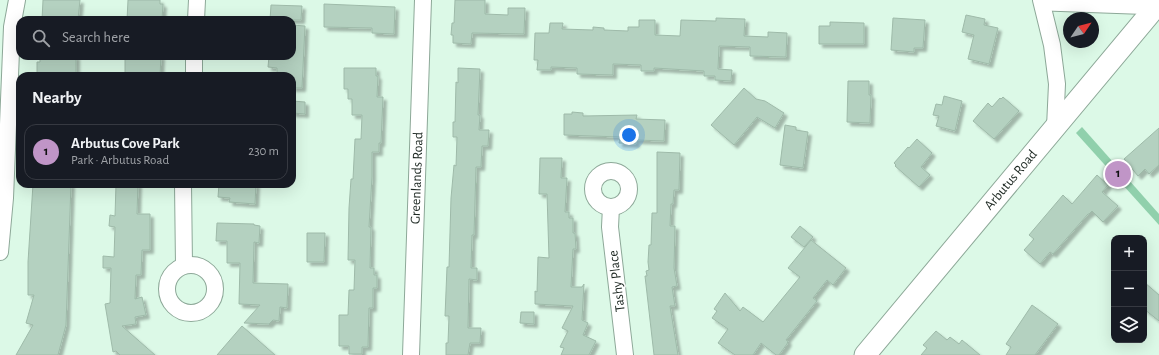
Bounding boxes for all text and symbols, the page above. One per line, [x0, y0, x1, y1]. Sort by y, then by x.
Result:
north arrow [1063, 12, 1099, 48]
search box [16, 16, 296, 60]
icon: search [30, 27, 52, 49]
text: Search here [62, 30, 130, 45]
text: Nearby [32, 89, 82, 106]
your location [619, 125, 639, 145]
street label: Greenlands Road [408, 132, 426, 224]
text: Arbutus Cove Park [71, 136, 180, 151]
text: 1 [44, 145, 48, 158]
text: 230 m [248, 145, 279, 158]
street label: Arbutus Road [982, 147, 1040, 213]
text: Park · Arbutus Road [71, 154, 169, 167]
pin: 1 [1105, 159, 1131, 189]
map controls [1111, 235, 1147, 343]
button: + [1111, 235, 1147, 271]
street label: Tashy Place [606, 249, 628, 313]
button: − [1111, 271, 1147, 307]
button: layers [1111, 307, 1147, 343]

